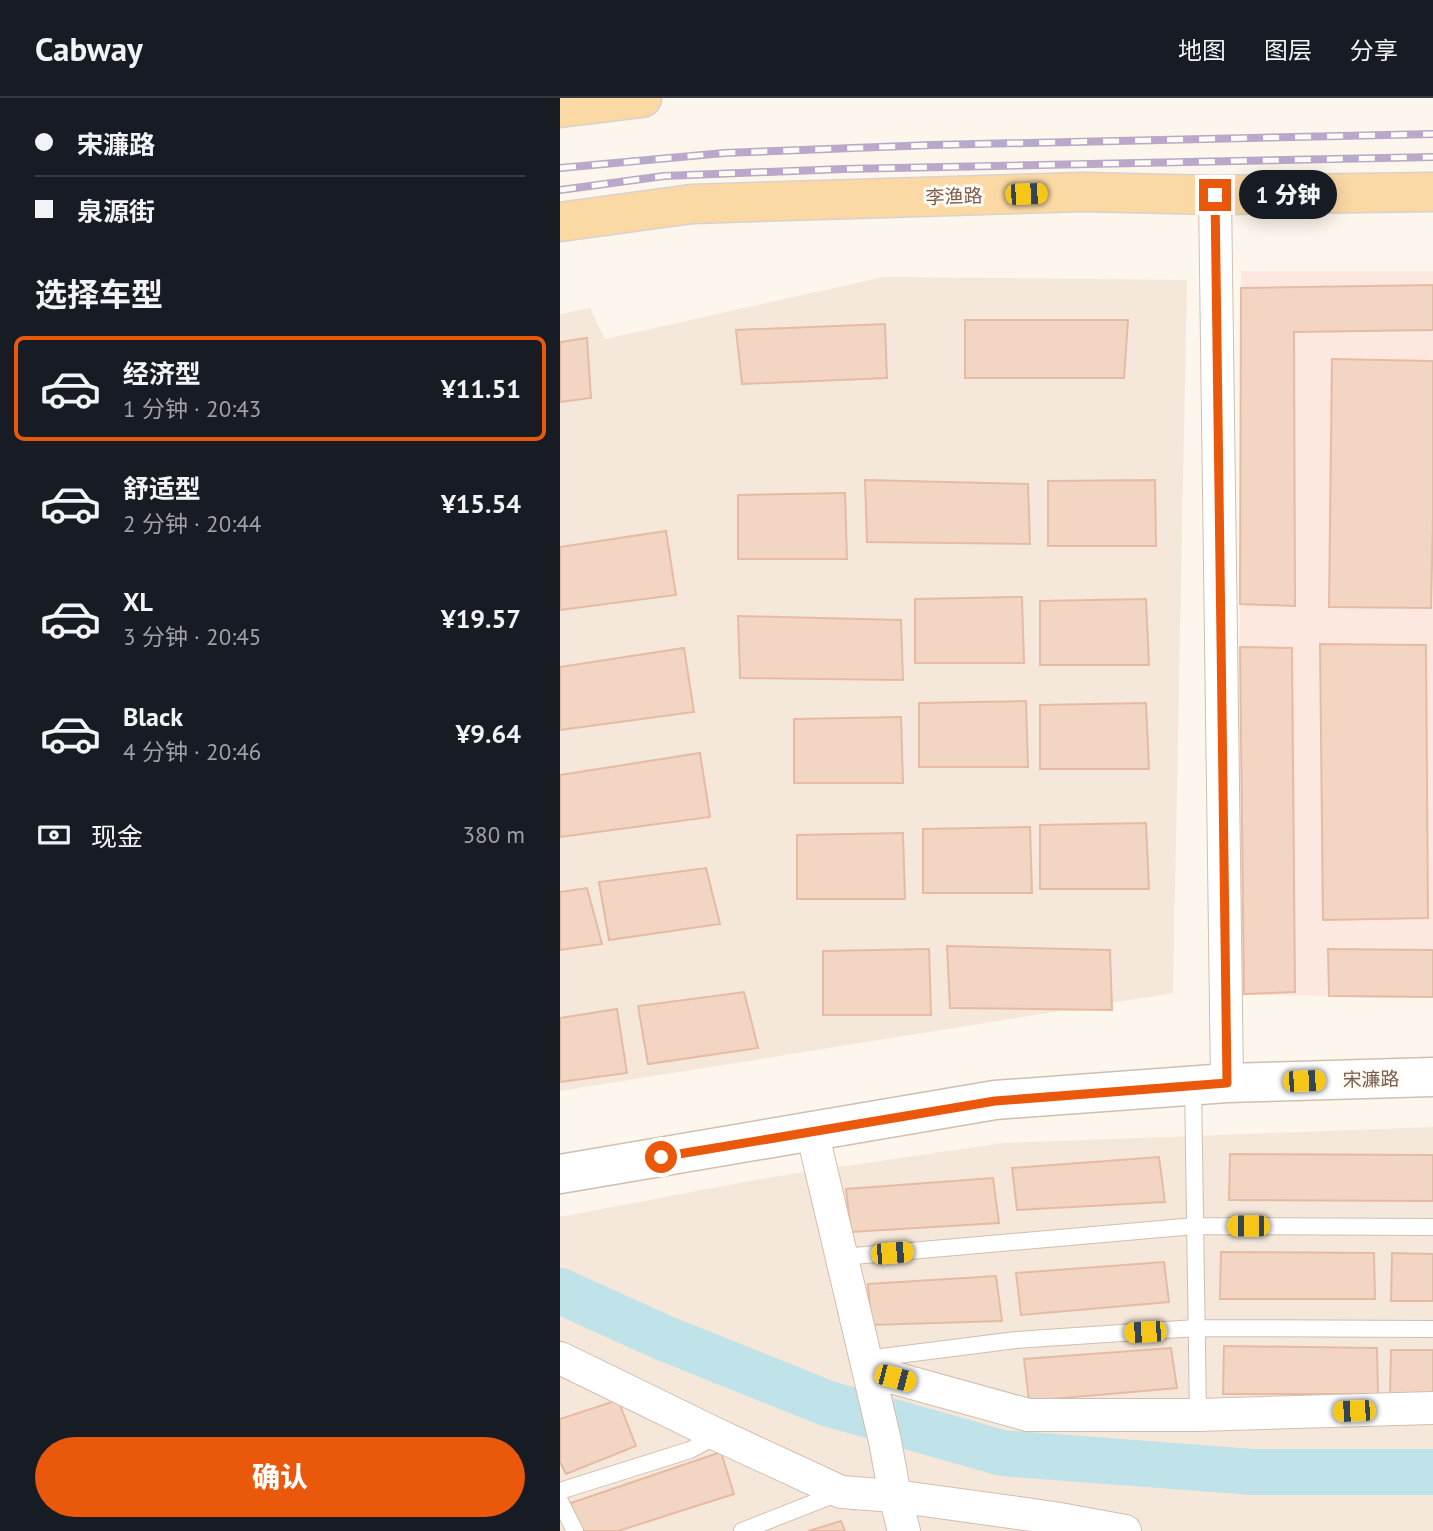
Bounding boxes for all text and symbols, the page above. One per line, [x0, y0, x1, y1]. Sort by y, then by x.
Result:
text: Cabway [35, 27, 143, 70]
text: 地图 [1178, 35, 1226, 66]
text: 图层 [1264, 35, 1312, 66]
text: 分享 [1350, 35, 1398, 66]
text: 宋濂路 [77, 128, 155, 161]
callout: 1 分钟 [1240, 170, 1338, 220]
route end [1199, 179, 1231, 211]
text: 1 分钟 [1256, 180, 1320, 209]
street label: 李渔路 [925, 183, 983, 209]
car [1005, 183, 1048, 205]
text: 泉源街 [77, 195, 155, 228]
text: 选择车型 [35, 273, 163, 315]
icon: car [39, 357, 102, 420]
text: 经济型 [123, 357, 201, 390]
text: ¥11.51 [441, 372, 521, 405]
text: 1 分钟 · 20:43 [123, 394, 261, 423]
icon: car [39, 472, 102, 535]
text: 舒适型 [123, 472, 201, 505]
text: ¥15.54 [441, 487, 521, 520]
text: 2 分钟 · 20:44 [123, 509, 261, 538]
text: XL [123, 585, 153, 618]
icon: car [39, 587, 102, 650]
text: ¥19.57 [441, 602, 521, 635]
text: 3 分钟 · 20:45 [123, 622, 261, 651]
text: Black [123, 700, 183, 733]
icon: car [39, 702, 102, 765]
text: ¥9.64 [456, 717, 521, 750]
text: 4 分钟 · 20:46 [123, 737, 261, 766]
icon: cash [35, 816, 73, 854]
text: 现金 [91, 820, 143, 853]
text: 380 m [463, 820, 525, 849]
street label: 宋濂路 [1342, 1067, 1400, 1091]
car [1283, 1070, 1326, 1092]
route start [645, 1141, 677, 1173]
car [1228, 1216, 1270, 1237]
car [871, 1241, 914, 1265]
car [1124, 1320, 1167, 1344]
car [872, 1362, 919, 1394]
car [1333, 1400, 1376, 1422]
button: 确认 [35, 1437, 525, 1517]

